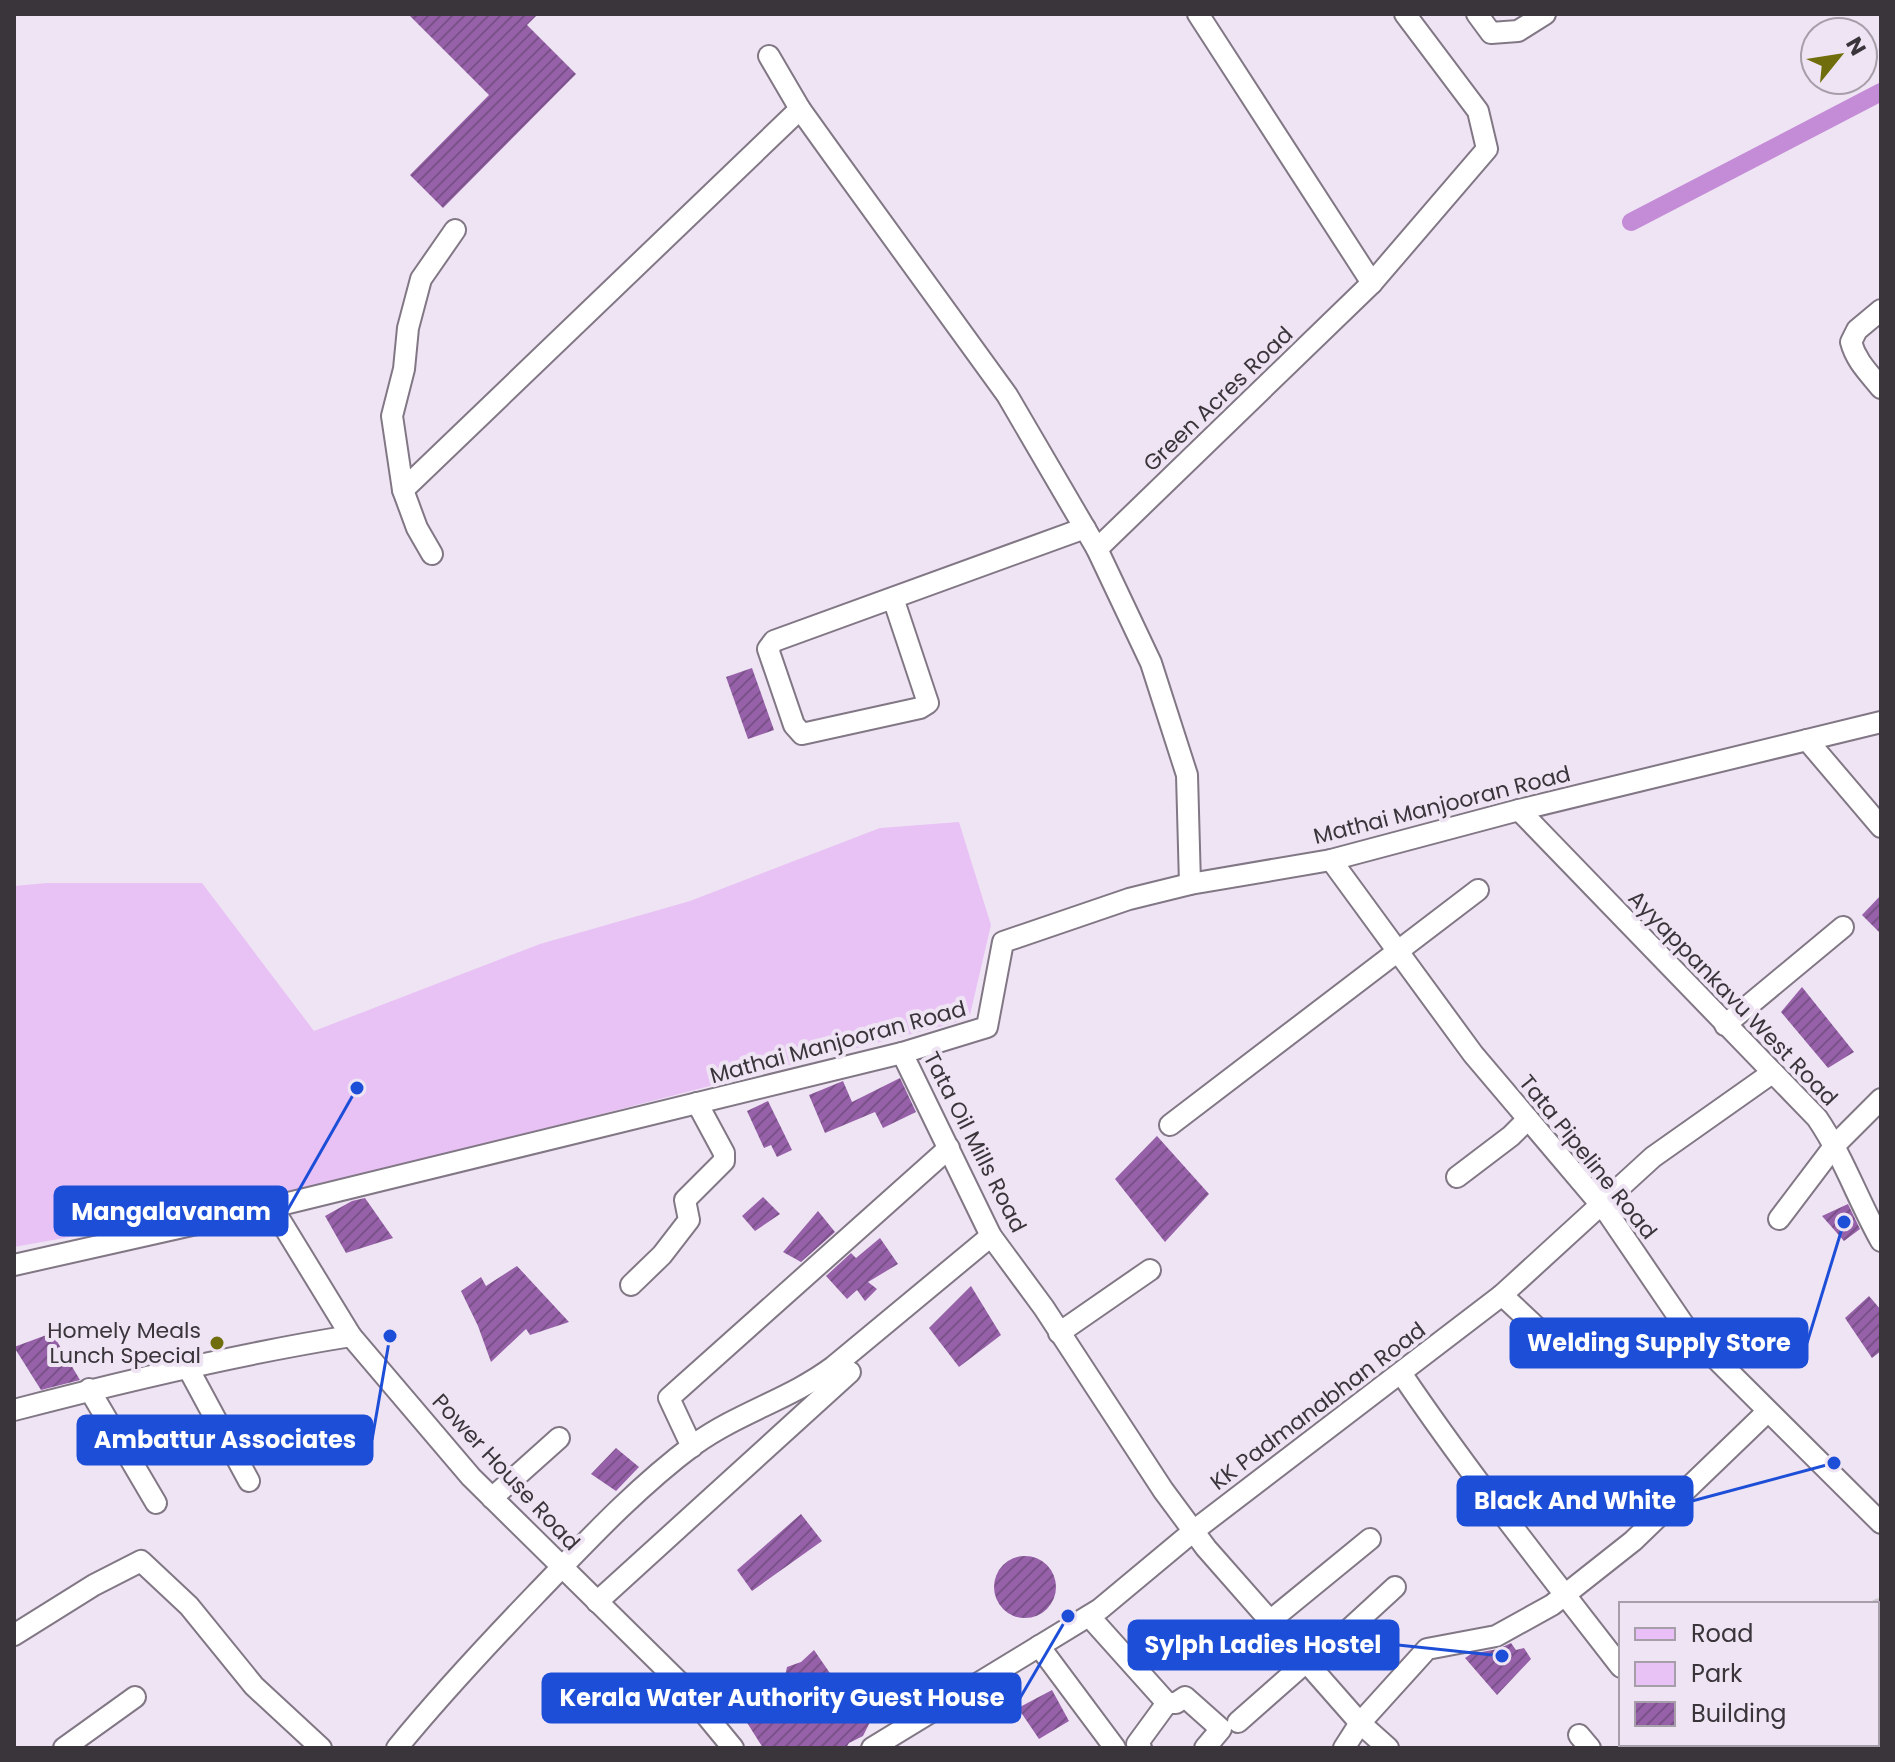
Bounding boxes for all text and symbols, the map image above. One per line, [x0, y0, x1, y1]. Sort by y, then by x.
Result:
north arrow [1799, 16, 1879, 96]
text: N [1838, 31, 1873, 61]
street label: Green Acres Road [1136, 319, 1300, 479]
street label: Mathai Manjooran Road [1310, 758, 1574, 852]
street label: Ayyappankavu West Road [1621, 883, 1845, 1113]
street label: Mathai Manjooran Road [707, 993, 969, 1091]
street label: Tata Oil Mills Road [916, 1046, 1034, 1238]
street label: Tata Pipeline Road [1512, 1068, 1664, 1246]
callout: Mangalavanam [55, 1187, 287, 1235]
text: Mangalavanam [71, 1195, 271, 1228]
place label: Homely Meals Lunch Special [47, 1315, 201, 1371]
street label: KK Padmanabhan Road [1204, 1315, 1432, 1497]
callout: Welding Supply Store [1511, 1319, 1807, 1367]
text: Welding Supply Store [1527, 1326, 1791, 1359]
marker: Homely Meals Lunch Special [208, 1334, 226, 1352]
street label: Power House Road [425, 1387, 587, 1557]
callout: Ambattur Associates [78, 1416, 372, 1464]
text: Ambattur Associates [94, 1423, 356, 1456]
callout: Black And White [1458, 1477, 1692, 1525]
text: Black And White [1474, 1484, 1676, 1517]
legend [1619, 1602, 1879, 1746]
text: Road [1691, 1617, 1753, 1650]
callout: Sylph Ladies Hostel [1129, 1621, 1398, 1669]
text: Sylph Ladies Hostel [1145, 1628, 1381, 1661]
text: Park [1691, 1657, 1743, 1690]
callout: Kerala Water Authority Guest House [543, 1674, 1020, 1722]
text: Kerala Water Authority Guest House [559, 1681, 1005, 1714]
text: Building [1691, 1697, 1787, 1730]

